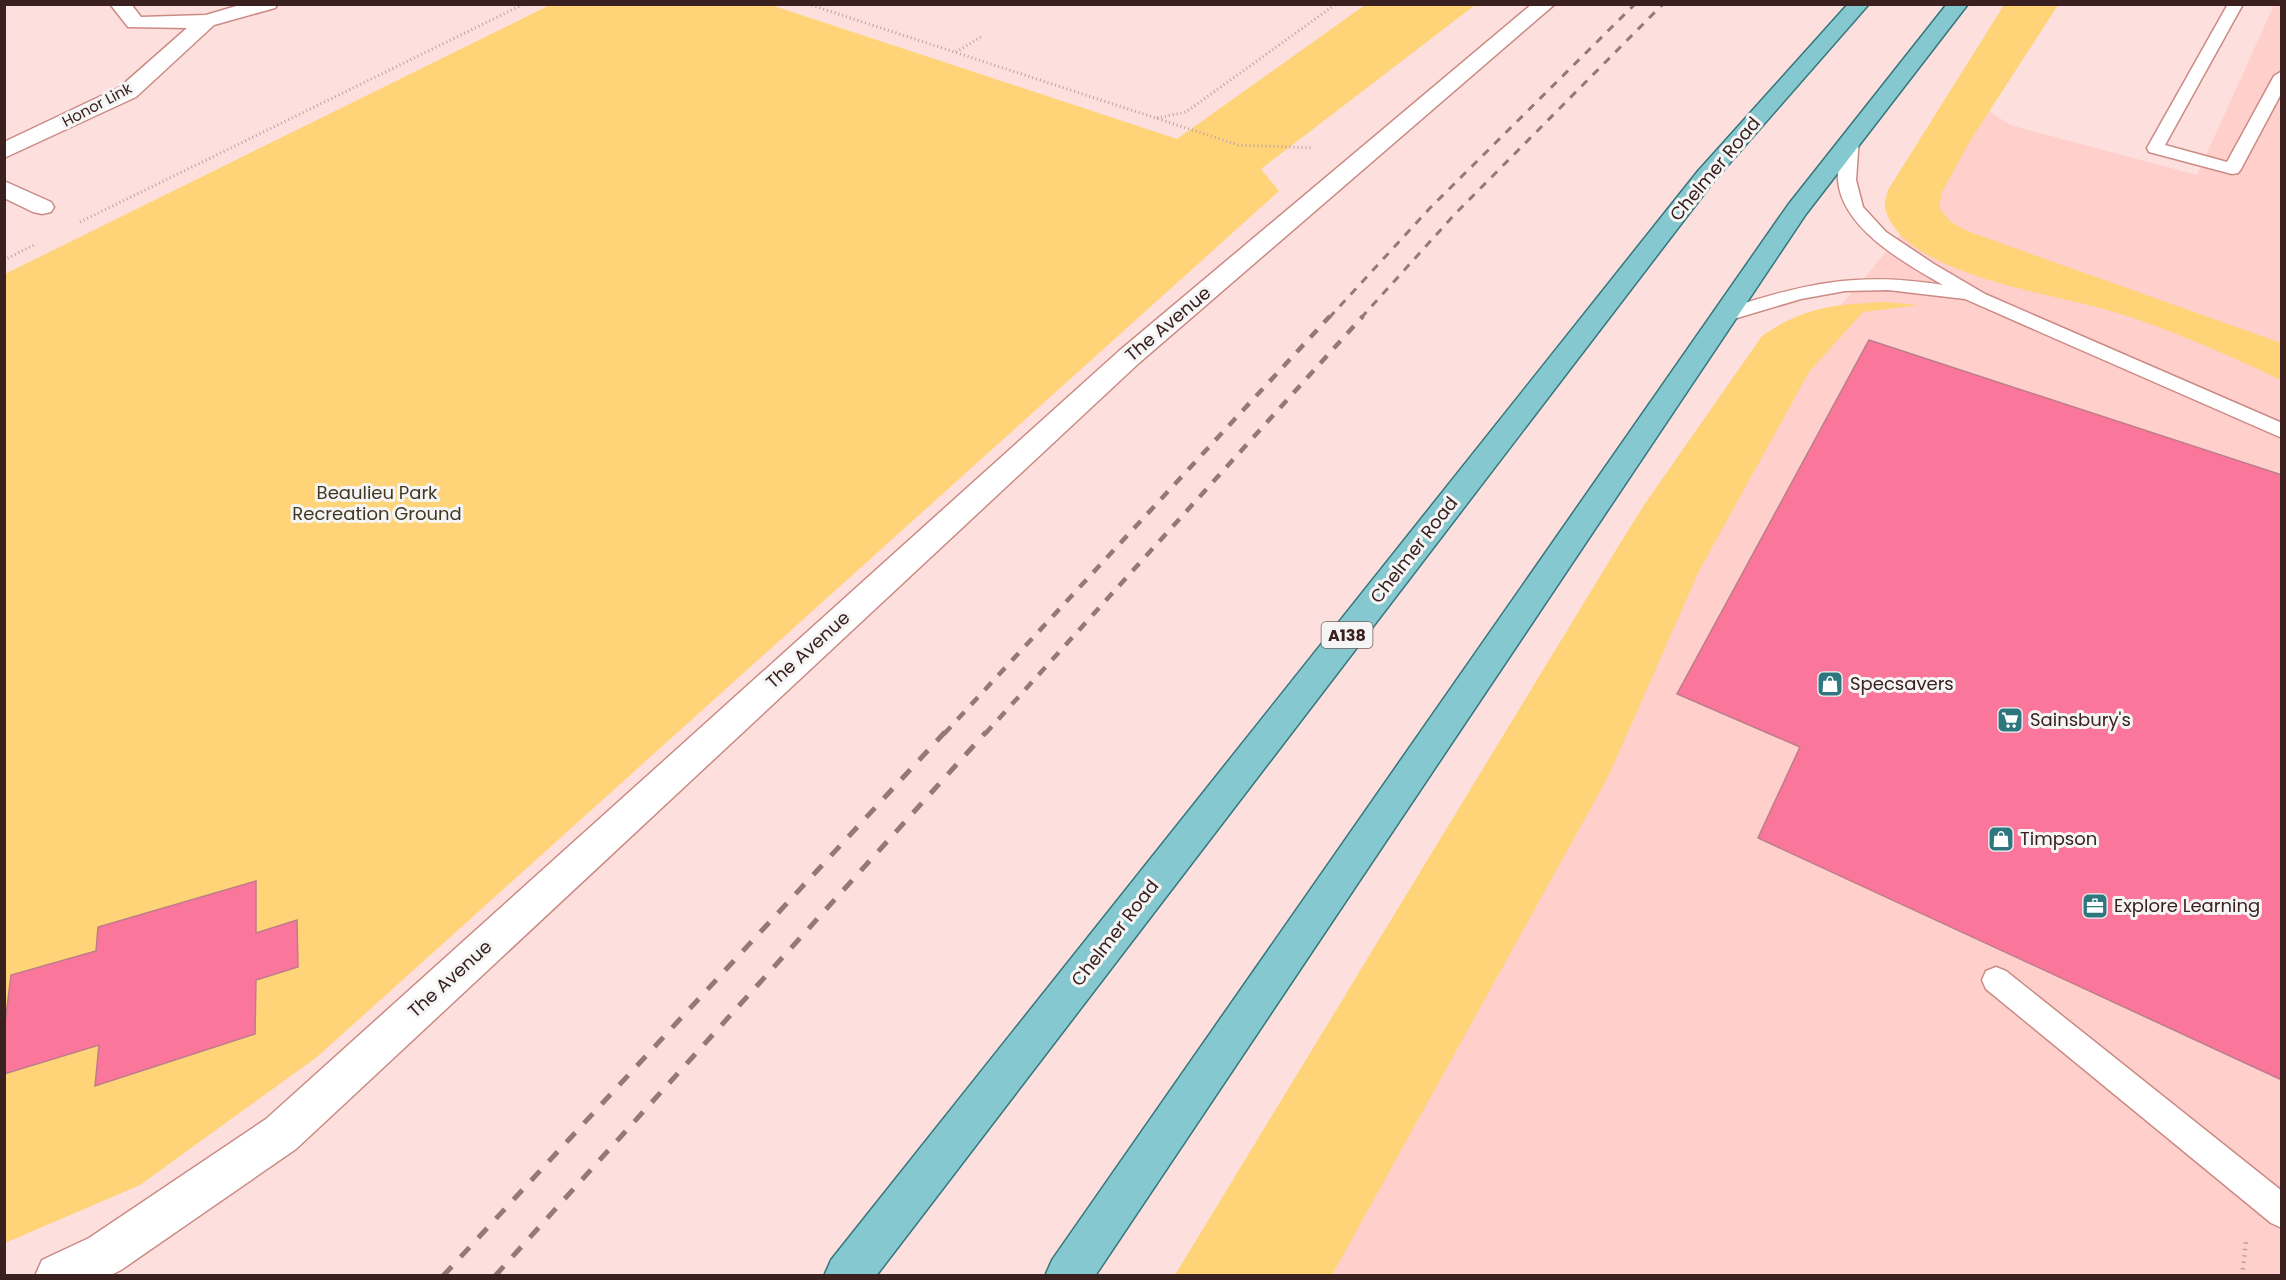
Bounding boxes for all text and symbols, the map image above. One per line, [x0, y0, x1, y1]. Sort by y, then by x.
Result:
street label: Honor Link [58, 77, 136, 132]
street label: Chelmer Road [1664, 111, 1766, 226]
street label: The Avenue [1119, 280, 1216, 367]
park label: Beaulieu Park Recreation Ground [292, 480, 462, 526]
street label: Chelmer Road [1364, 491, 1463, 608]
street label: The Avenue [760, 605, 855, 694]
road number: A138 [1322, 622, 1372, 648]
shop icon: Specsavers [1815, 669, 1845, 699]
place label: Specsavers [1850, 671, 1954, 696]
supermarket icon: Sainsbury's [1995, 705, 2025, 735]
place label: Sainsbury's [2030, 707, 2131, 732]
shop icon: Timpson [1986, 824, 2016, 854]
place label: Timpson [2020, 826, 2097, 851]
street label: Chelmer Road [1065, 874, 1164, 991]
office icon: Explore Learning [2080, 891, 2110, 921]
place label: Explore Learning [2114, 893, 2260, 918]
street label: The Avenue [402, 934, 497, 1023]

